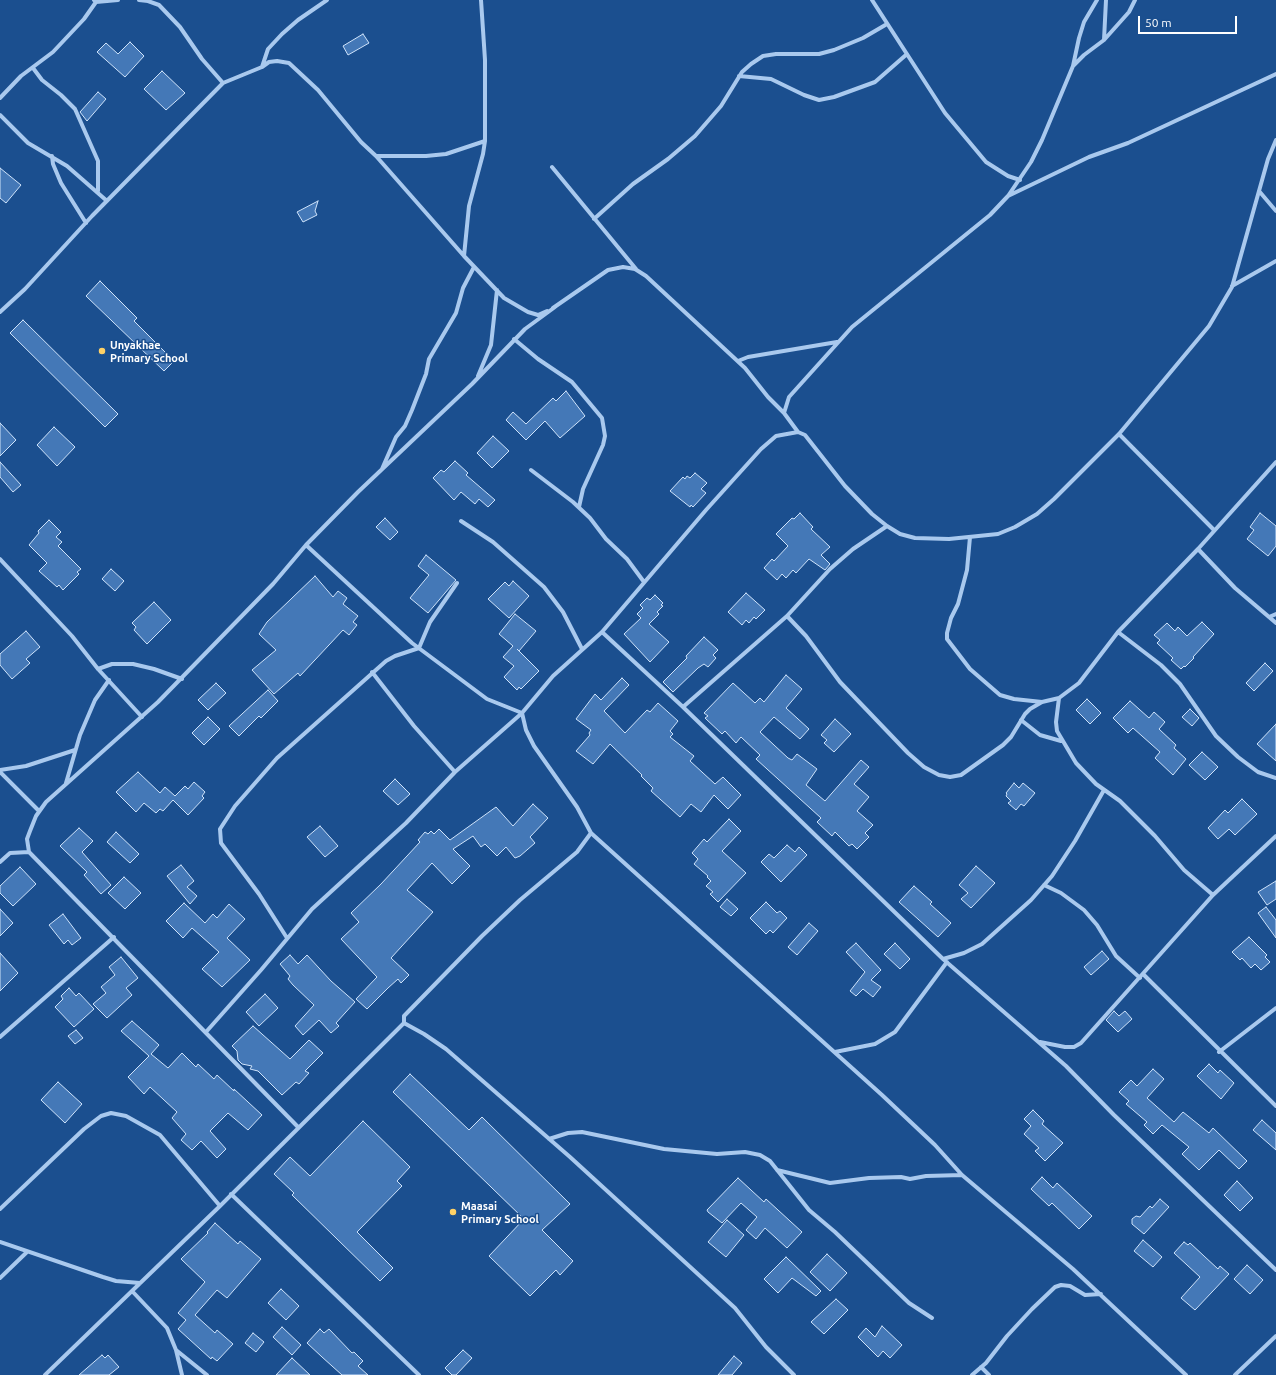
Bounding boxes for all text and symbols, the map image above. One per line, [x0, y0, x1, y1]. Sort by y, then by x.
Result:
scale bar [1140, 8, 1239, 34]
text: 50 m [1145, 16, 1172, 29]
place label: Unyakhae Primary School [110, 338, 188, 364]
marker: Unyakhae Primary School [97, 346, 107, 356]
place label: Maasai Primary School [461, 1199, 539, 1225]
marker: Maasai Primary School [448, 1207, 458, 1217]

